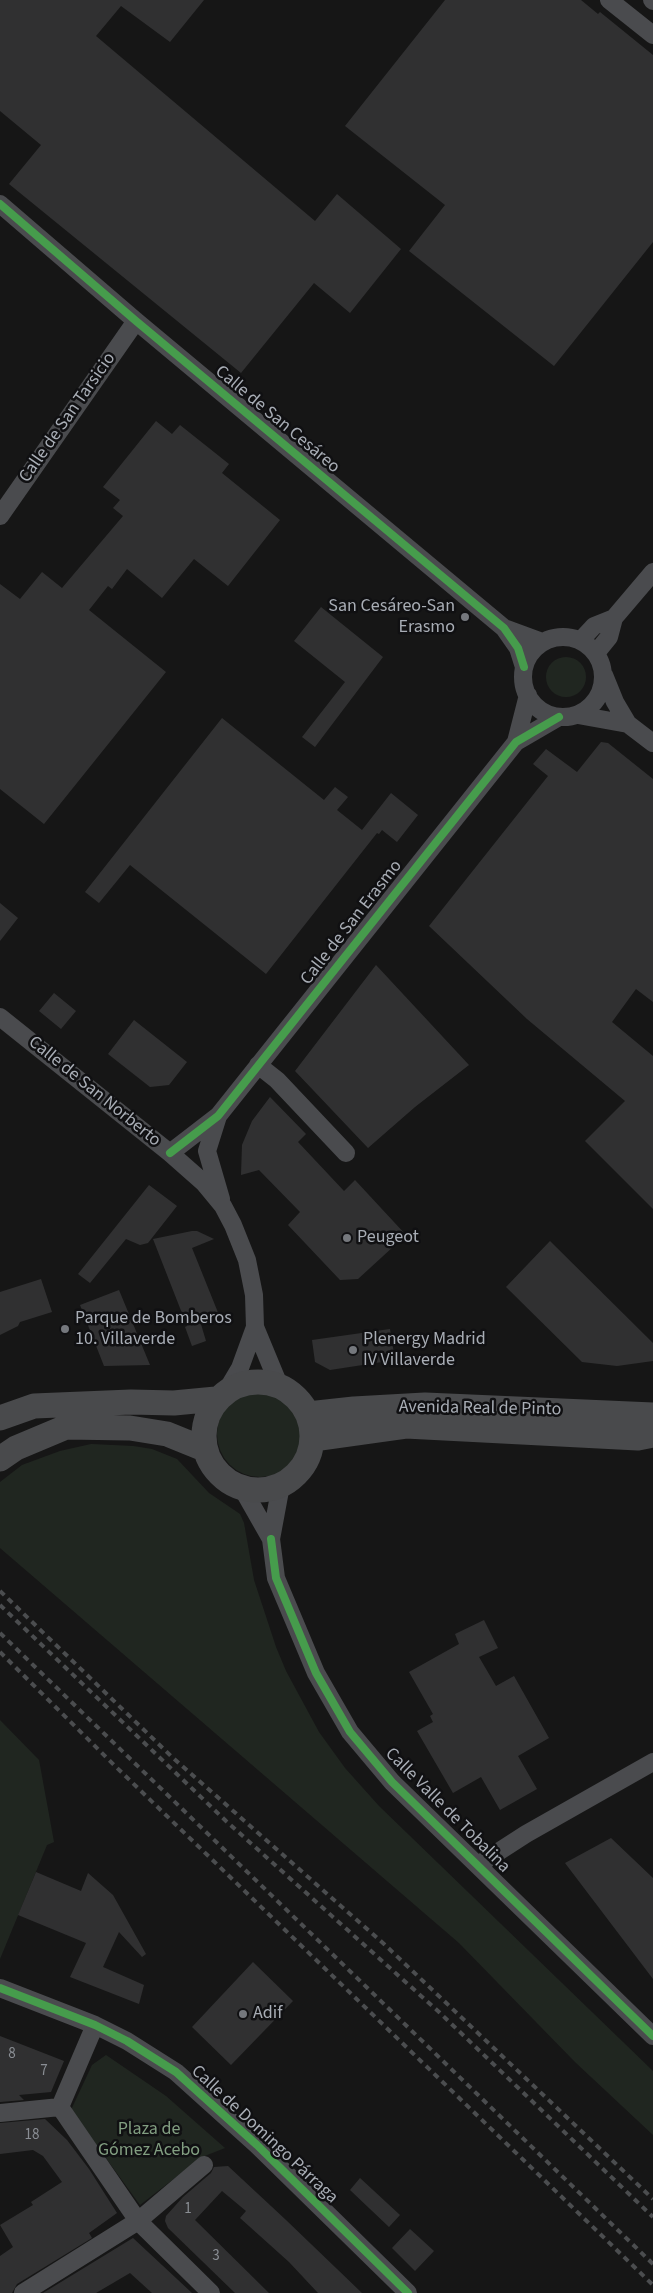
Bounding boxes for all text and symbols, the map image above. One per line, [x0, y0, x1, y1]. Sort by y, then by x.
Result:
street label: Calle de San Tarsicio [15, 349, 121, 487]
street label: Calle de San Cesáreo [210, 362, 344, 478]
place label: San Cesáreo-San Erasmo [328, 596, 455, 638]
marker: San Cesáreo-San Erasmo [459, 611, 471, 623]
street label: Calle de San Erasmo [297, 856, 407, 990]
street label: Calle de San Norberto [23, 1032, 165, 1152]
place label: Peugeot [357, 1227, 419, 1249]
marker: Peugeot [341, 1232, 353, 1244]
place label: Parque de Bomberos 10. Villaverde [75, 1308, 232, 1350]
marker: Parque de Bomberos 10. Villaverde [59, 1323, 71, 1335]
place label: Plenergy Madrid IV Villaverde [363, 1329, 486, 1372]
marker: Plenergy Madrid IV Villaverde [347, 1344, 359, 1356]
street label: Avenida Real de Pinto [399, 1397, 561, 1421]
street label: Calle Valle de Tobalina [380, 1744, 514, 1878]
place label: Adif [253, 2003, 282, 2025]
marker: Adif [237, 2008, 249, 2020]
house number: 8 [8, 2046, 16, 2064]
street label: Calle de Domingo Párraga [186, 2061, 342, 2209]
house number: 7 [40, 2063, 48, 2081]
park label: Plaza de Gómez Acebo [98, 2119, 200, 2162]
house number: 18 [25, 2127, 39, 2145]
house number: 1 [184, 2201, 192, 2219]
house number: 3 [212, 2248, 220, 2266]

